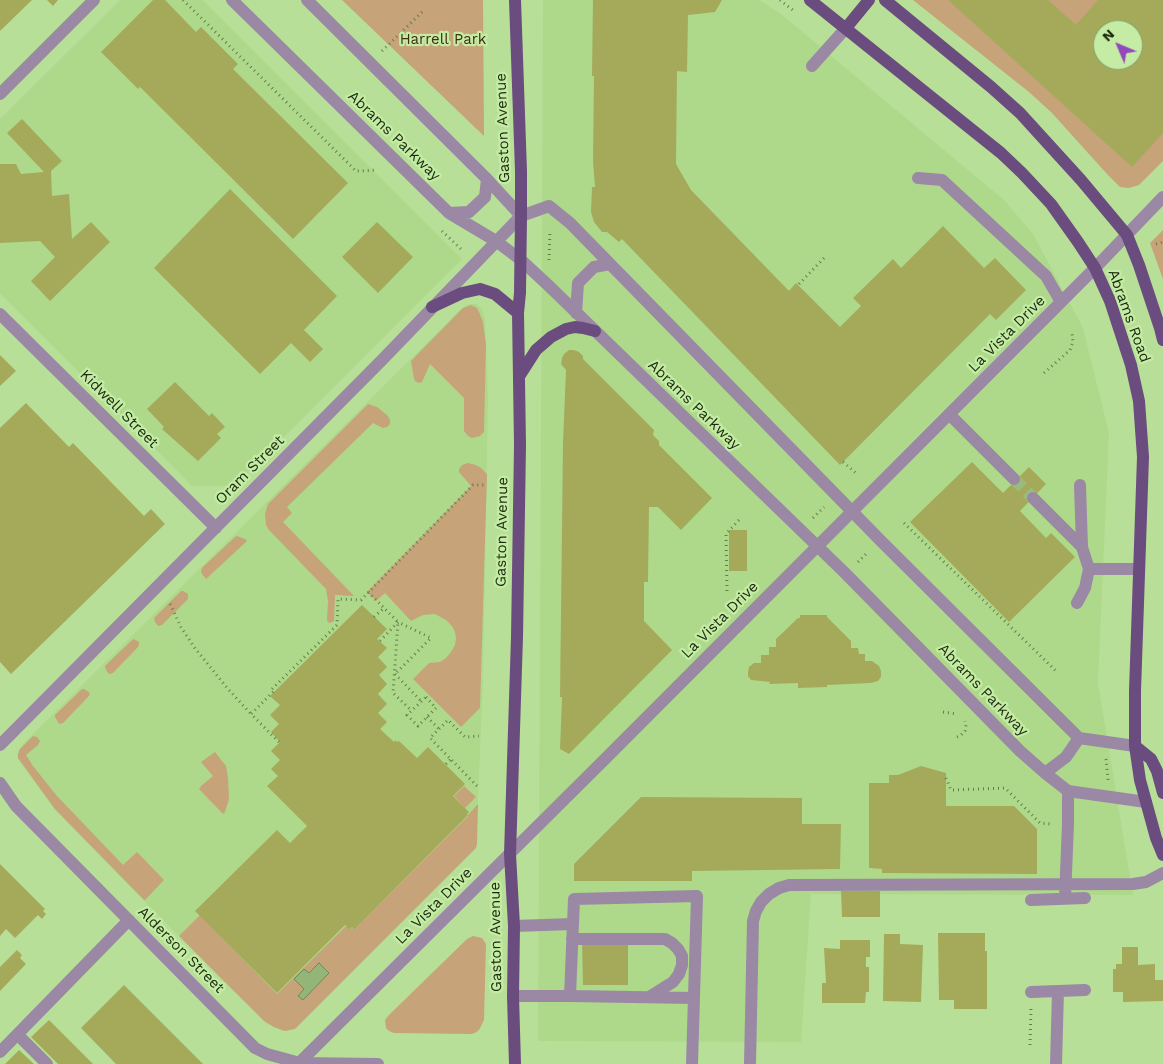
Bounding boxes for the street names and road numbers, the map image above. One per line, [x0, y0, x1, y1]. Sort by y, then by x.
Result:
street label: Gaston Avenue [492, 73, 514, 183]
street label: Abrams Parkway [344, 87, 444, 185]
street label: Abrams Road [1104, 267, 1154, 365]
street label: La Vista Drive [965, 292, 1049, 376]
street label: Abrams Parkway [644, 356, 744, 454]
street label: Kidwell Street [76, 366, 162, 452]
street label: Oram Street [212, 432, 288, 508]
street label: Gaston Avenue [492, 477, 512, 587]
street label: La Vista Drive [678, 578, 762, 662]
street label: Abrams Parkway [934, 640, 1032, 740]
street label: La Vista Drive [392, 864, 476, 948]
street label: Gaston Avenue [486, 882, 506, 992]
street label: Alderson Street [134, 903, 228, 997]

